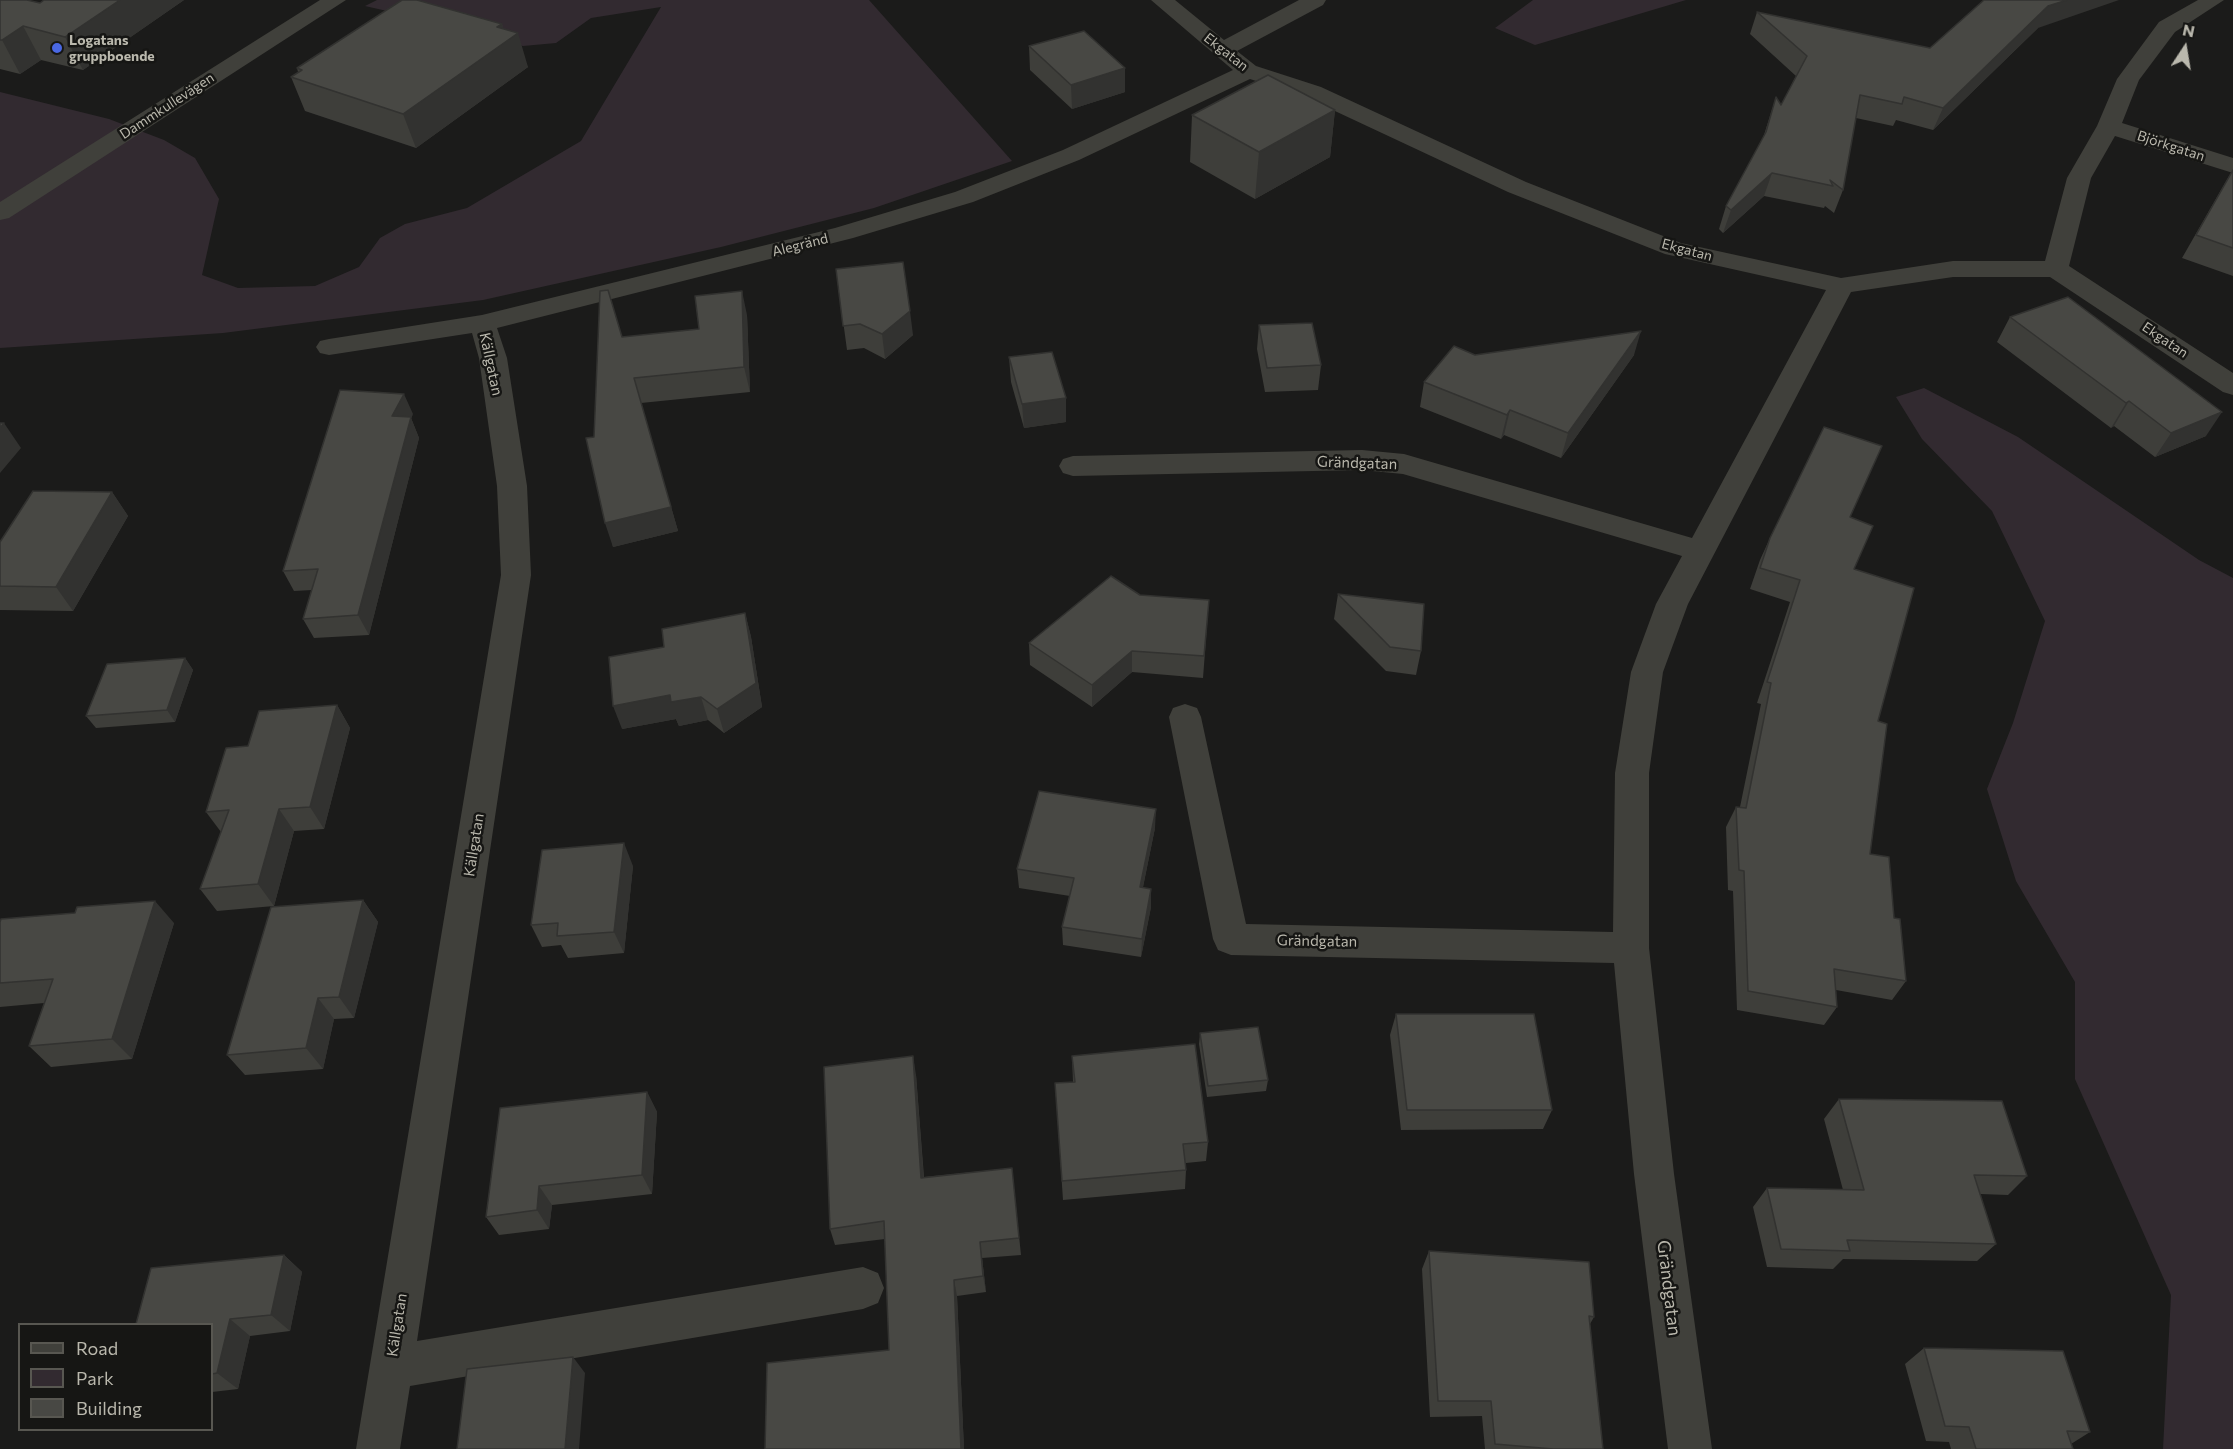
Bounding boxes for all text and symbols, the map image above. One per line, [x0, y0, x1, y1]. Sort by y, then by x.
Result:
north arrow [2155, 18, 2215, 78]
text: N [2181, 19, 2197, 40]
street label: Ekgatan [1200, 29, 1252, 75]
place label: Logatans gruppboende [69, 32, 155, 64]
marker: Logatans gruppboende [50, 41, 64, 55]
street label: Dammkullevägen [117, 69, 217, 143]
street label: Björkgatan [2135, 127, 2207, 165]
street label: Alegränd [770, 230, 830, 260]
street label: Ekgatan [1660, 235, 1714, 265]
street label: Ekgatan [2139, 319, 2191, 361]
street label: Källgatan [476, 331, 506, 397]
street label: Grändgatan [1317, 453, 1397, 473]
street label: Källgatan [460, 812, 488, 878]
street label: Grändgatan [1277, 931, 1357, 951]
street label: Grändgatan [1652, 1239, 1686, 1337]
street label: Källgatan [383, 1292, 411, 1358]
legend [18, 1323, 213, 1431]
text: Road [76, 1337, 118, 1359]
text: Park [76, 1367, 114, 1389]
text: Building [76, 1397, 142, 1419]

